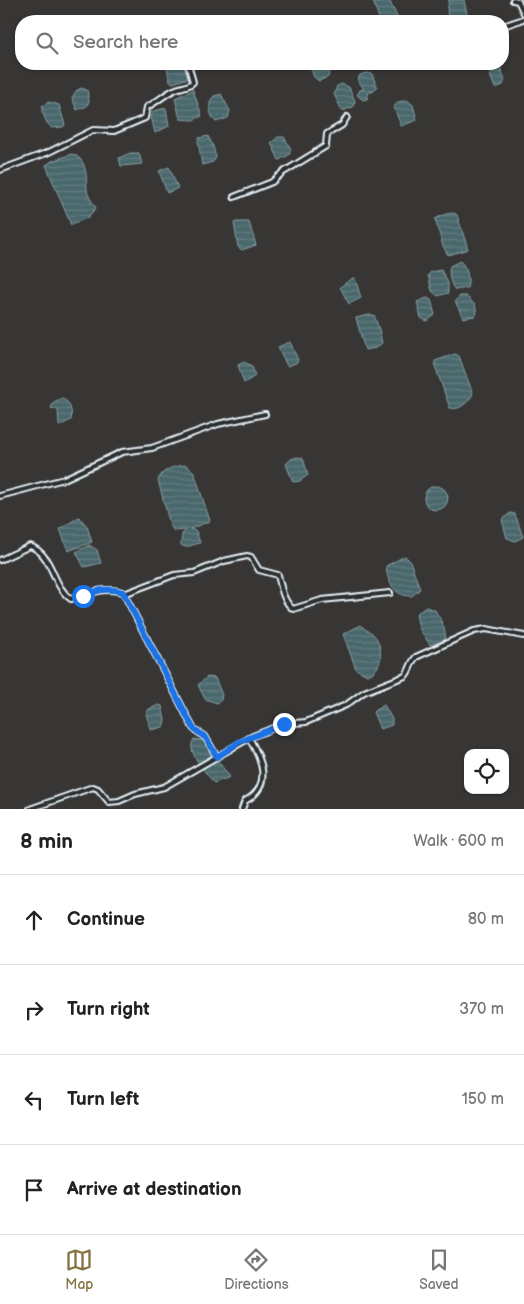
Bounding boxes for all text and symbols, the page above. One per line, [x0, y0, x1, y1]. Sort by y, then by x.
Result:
search box [15, 15, 509, 70]
icon: search [33, 29, 61, 57]
text: Search here [73, 31, 178, 54]
route start [72, 585, 95, 608]
route end [273, 713, 296, 736]
map controls [464, 749, 509, 794]
button: locate [464, 749, 509, 794]
text: 8 min [20, 829, 73, 854]
text: Walk · 600 m [413, 832, 504, 851]
icon: ahead [20, 906, 48, 934]
text: Continue [67, 908, 145, 931]
text: 80 m [468, 910, 504, 929]
icon: right [20, 996, 48, 1024]
text: Turn right [67, 998, 150, 1021]
text: 370 m [459, 1000, 504, 1019]
icon: left [20, 1086, 48, 1114]
text: Turn left [67, 1088, 139, 1111]
text: 150 m [462, 1090, 504, 1109]
icon: arrive [20, 1176, 48, 1204]
text: Arrive at destination [67, 1178, 242, 1201]
tab: Map [65, 1246, 94, 1293]
tab: Directions [224, 1246, 289, 1293]
tab: Saved [419, 1246, 459, 1293]

